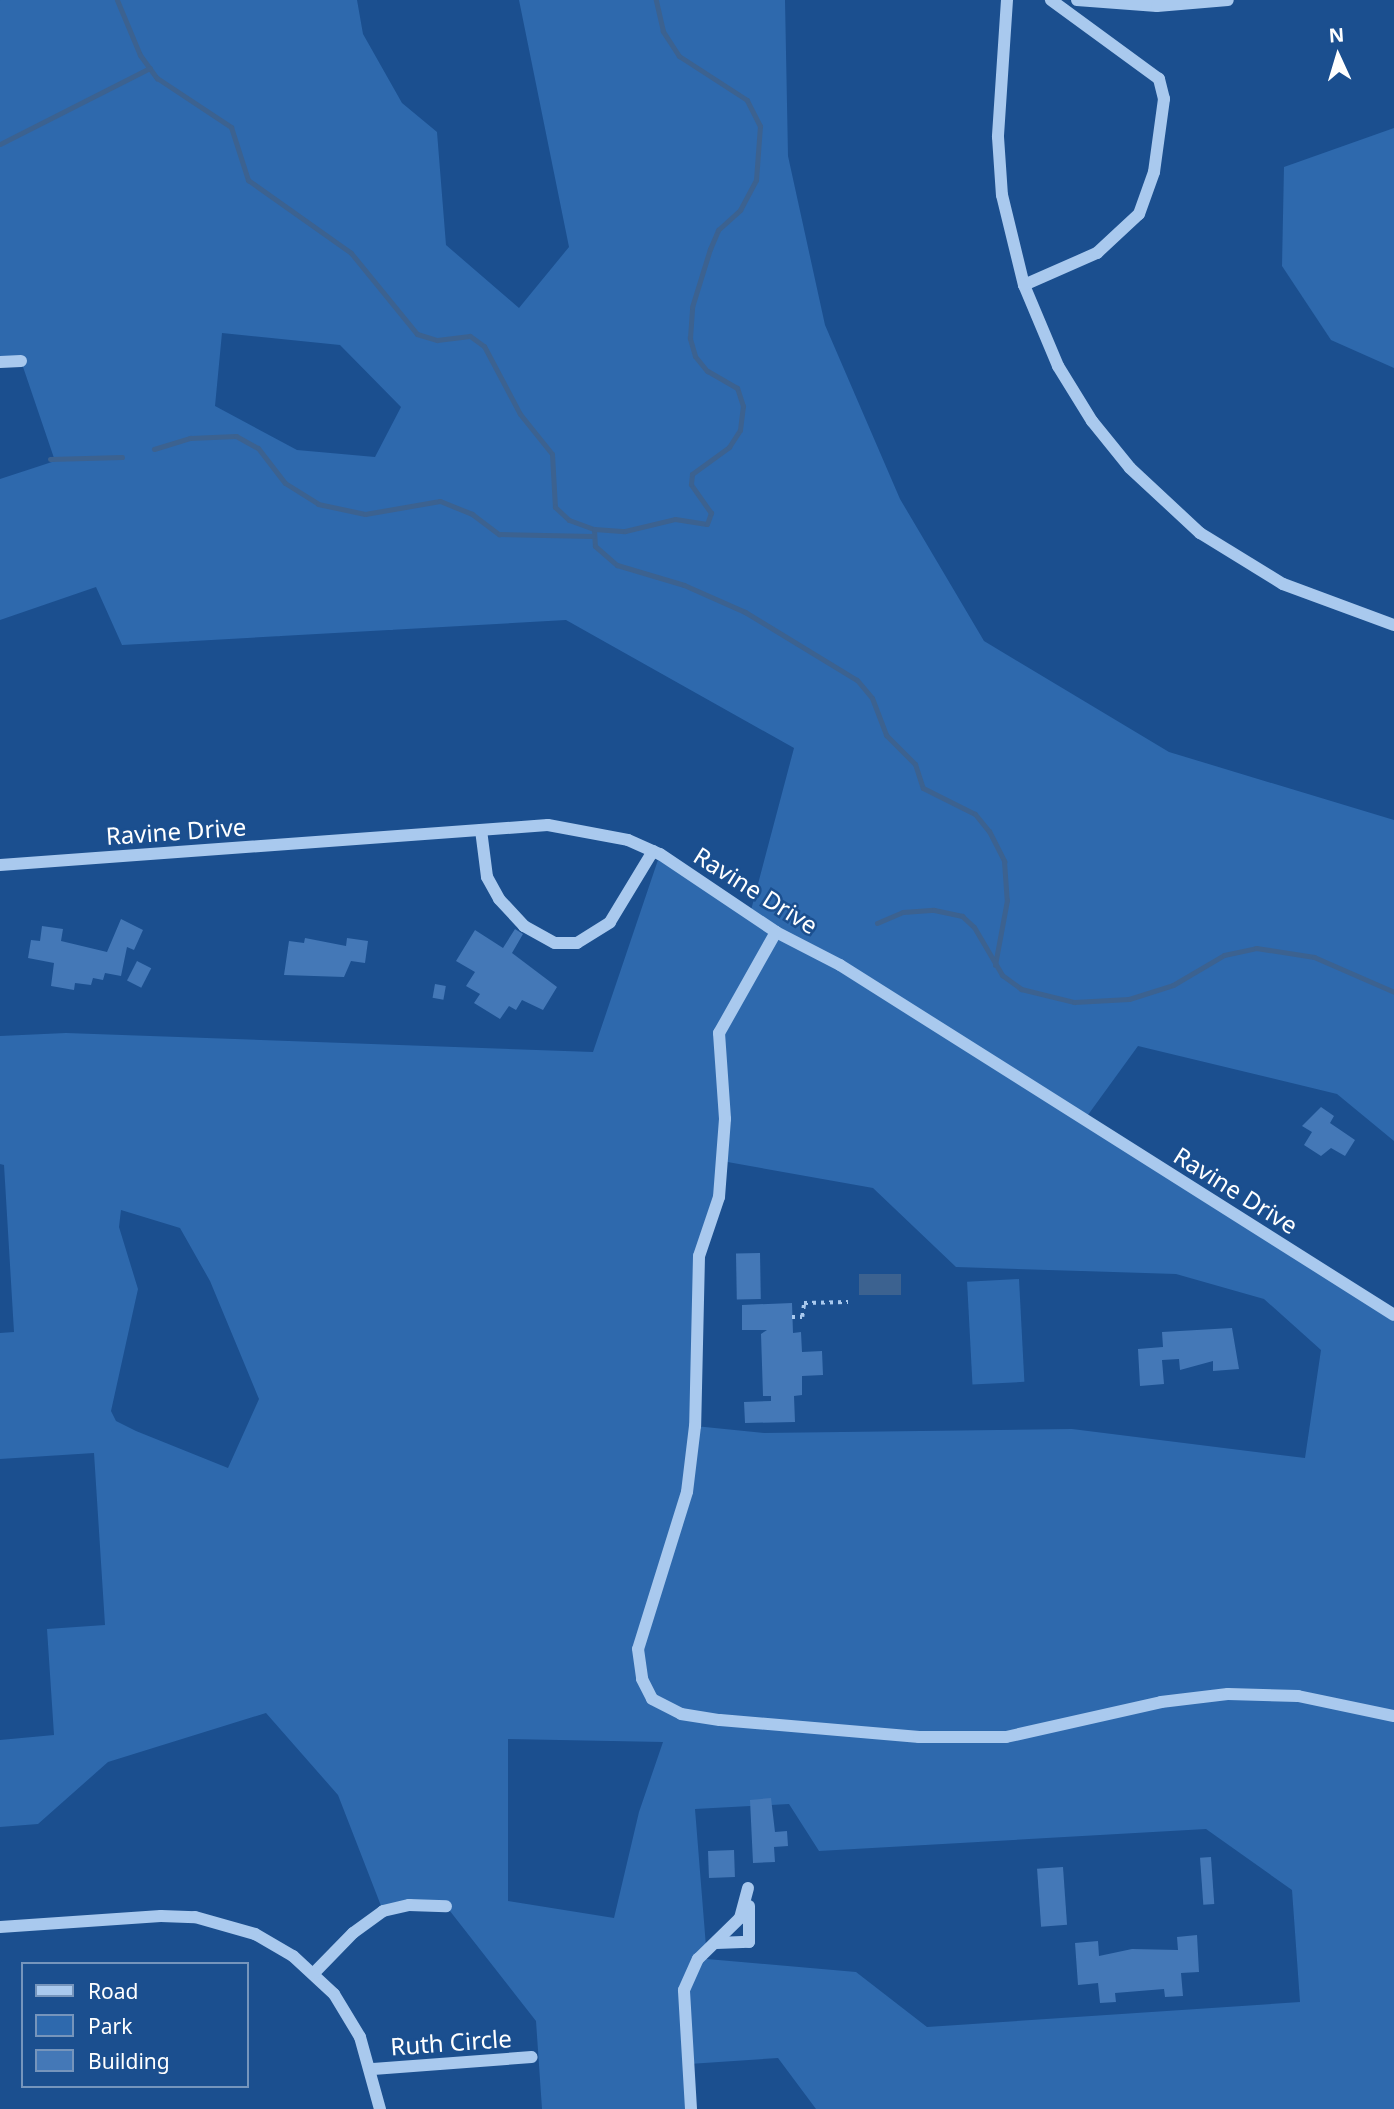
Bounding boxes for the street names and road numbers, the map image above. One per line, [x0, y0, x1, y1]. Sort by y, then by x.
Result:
street label: Ravine Drive [105, 812, 247, 850]
street label: Ravine Drive [689, 840, 823, 940]
street label: Ravine Drive [1169, 1140, 1303, 1240]
street label: Ruth Circle [389, 2023, 513, 2061]

